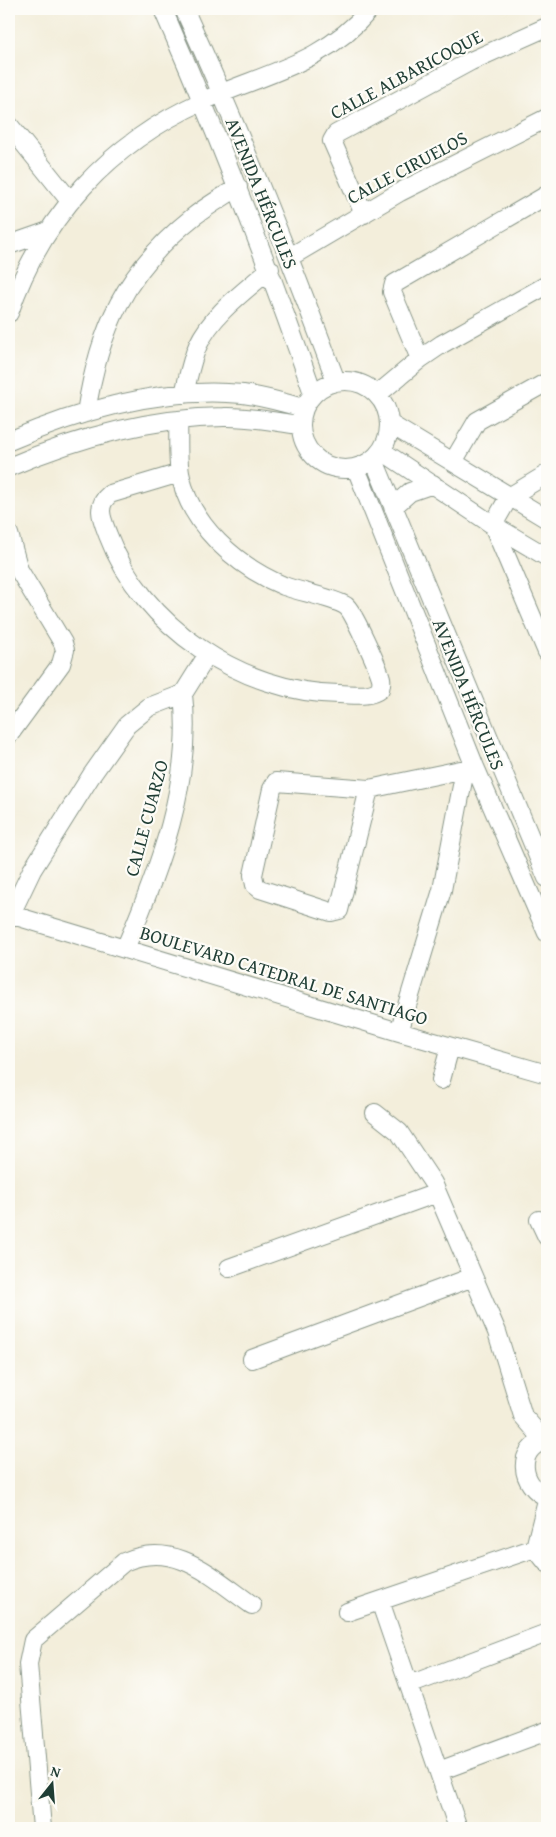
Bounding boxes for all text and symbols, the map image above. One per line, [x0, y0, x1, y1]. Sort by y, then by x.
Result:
street label: CALLE ALBARICOQUE [325, 22, 488, 126]
street label: AVENIDA HÉRCULES [219, 113, 305, 273]
street label: CALLE CIRUELOS [342, 123, 472, 211]
street label: AVENIDA HÉRCULES [426, 614, 512, 774]
street label: CALLE CUARZO [117, 757, 175, 879]
street label: BOULEVARD CATEDRAL DE SANTIAGO [137, 918, 431, 1032]
north arrow [28, 1760, 78, 1810]
text: N [48, 1761, 64, 1783]

